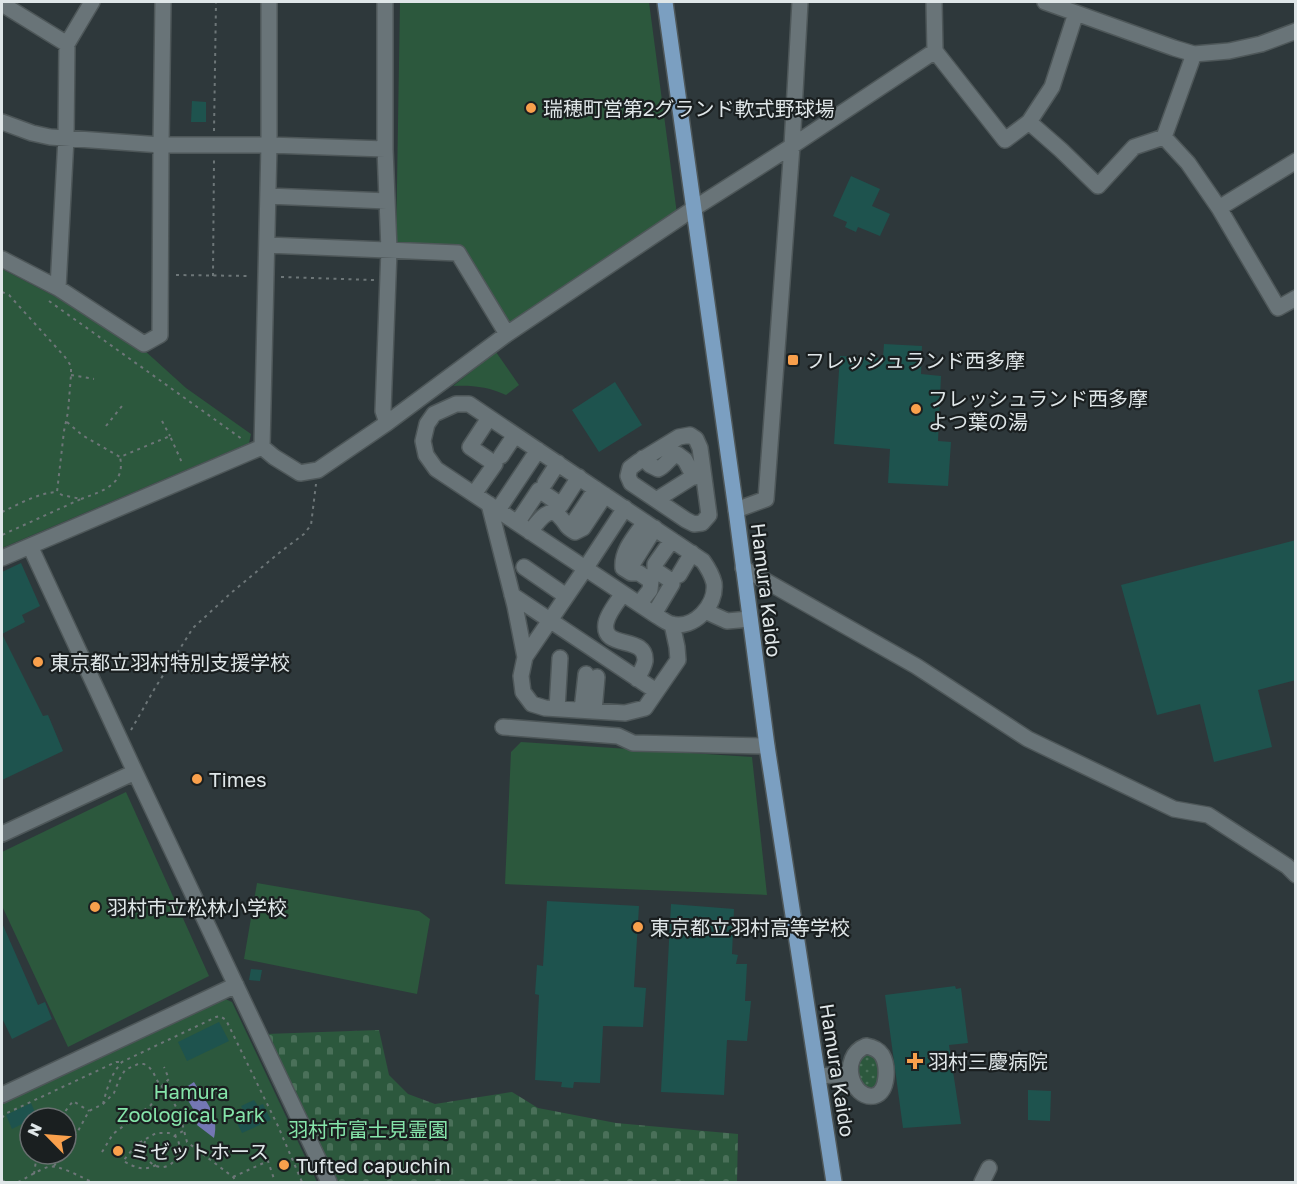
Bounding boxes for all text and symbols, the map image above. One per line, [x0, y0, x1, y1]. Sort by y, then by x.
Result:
place label: 瑞穂町営第2グランド軟式野球場 [543, 96, 835, 120]
marker: 瑞穂町営第2グランド軟式野球場 [524, 101, 538, 115]
place label: フレッシュランド西多摩 [805, 348, 1025, 372]
marker: フレッシュランド西多摩 [786, 353, 800, 367]
place label: フレッシュランド西多摩 よつ葉の湯 [928, 386, 1148, 433]
marker: フレッシュランド西多摩 よつ葉の湯 [909, 402, 923, 416]
street label: Hamura Kaido [747, 522, 787, 658]
place label: 東京都立羽村特別支援学校 [50, 650, 290, 674]
marker: 東京都立羽村特別支援学校 [31, 655, 45, 669]
place label: Times [209, 767, 267, 791]
marker: Times [190, 772, 204, 786]
place label: 羽村市立松林小学校 [107, 895, 287, 919]
marker: 羽村市立松林小学校 [88, 900, 102, 914]
place label: 東京都立羽村高等学校 [650, 915, 850, 939]
marker: 東京都立羽村高等学校 [631, 920, 645, 934]
street label: Hamura Kaido [816, 1002, 860, 1138]
place label: 羽村三慶病院 [928, 1049, 1048, 1073]
marker: 羽村三慶病院 [906, 1052, 924, 1070]
park label: Hamura Zoological Park [117, 1079, 265, 1126]
north arrow [18, 1106, 78, 1166]
park label: 羽村市富士見霊園 [288, 1117, 448, 1141]
text: N [23, 1120, 46, 1139]
place label: ミゼットホース [130, 1139, 269, 1163]
marker: ミゼットホース [111, 1144, 125, 1158]
place label: Tufted capuchin [296, 1153, 451, 1177]
marker: Tufted capuchin [277, 1158, 291, 1172]

